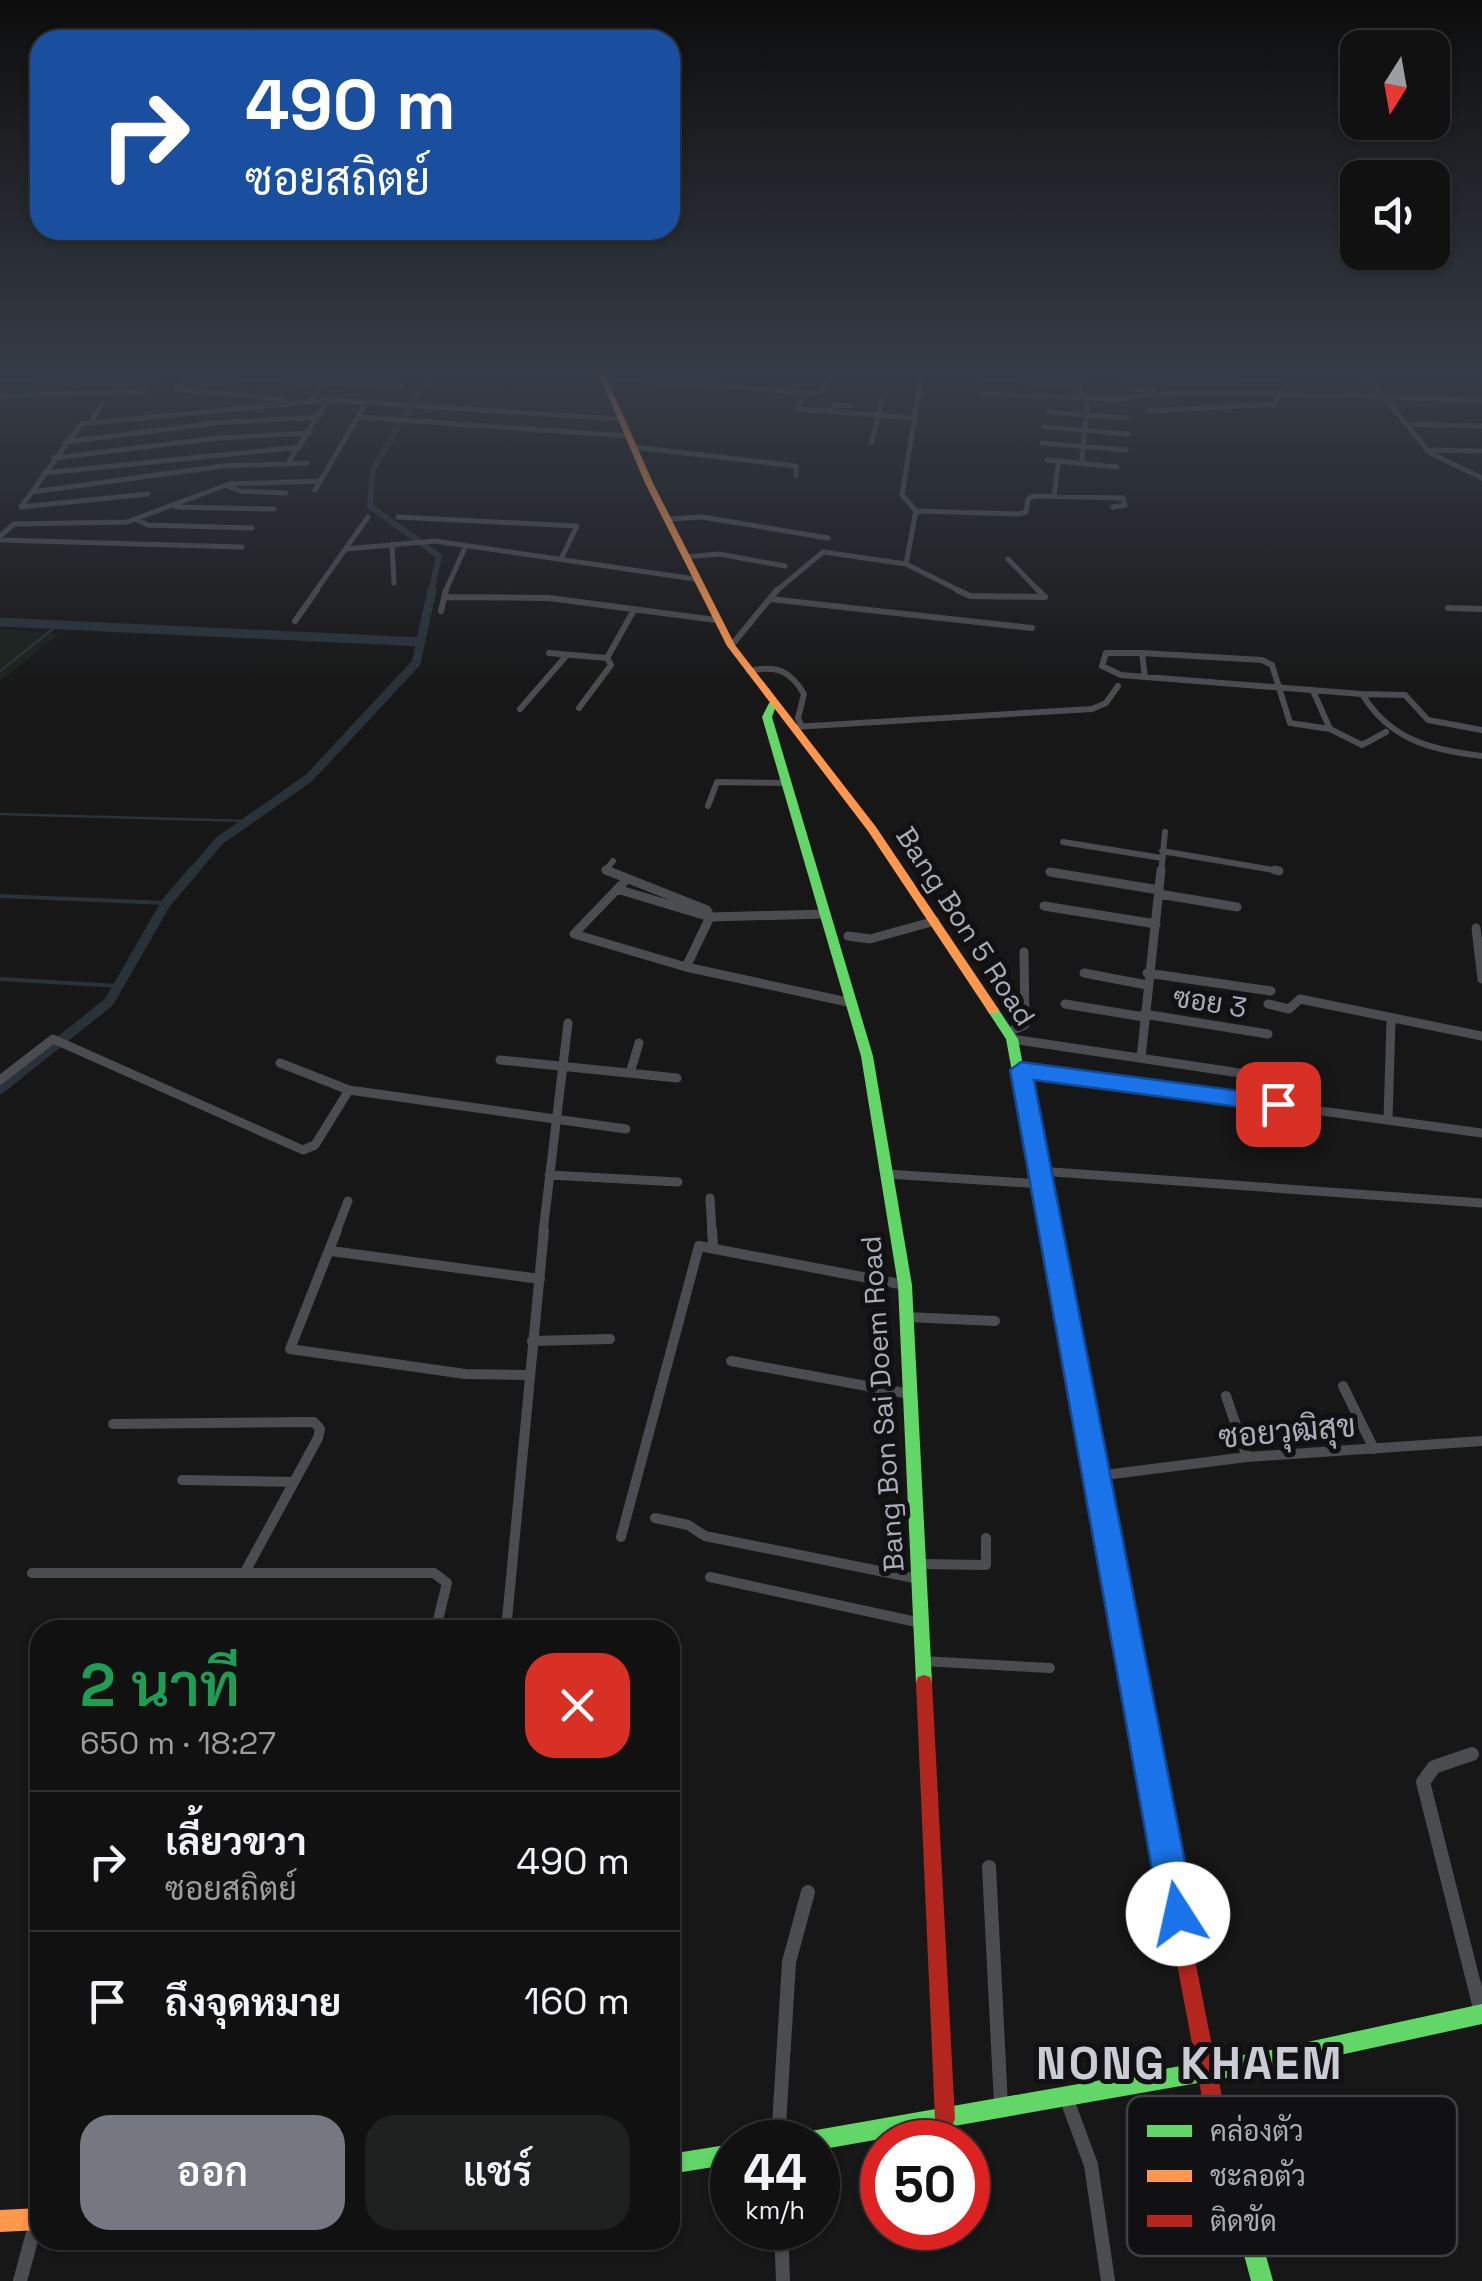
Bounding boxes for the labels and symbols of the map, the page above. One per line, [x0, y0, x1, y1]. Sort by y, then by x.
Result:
north arrow [1340, 30, 1450, 140]
street label: Bang Bon 5 Road [888, 820, 1044, 1032]
street label: ซอย 3 [1171, 978, 1249, 1026]
pin [1236, 1062, 1321, 1147]
street label: Bang Bon Sai Doem Road [852, 1235, 912, 1573]
street label: ซอยวุฒิสุข [1217, 1405, 1357, 1459]
position arrow [1126, 1862, 1230, 1966]
district label: NONG KHAEM [1036, 2035, 1344, 2092]
legend [1127, 2096, 1457, 2256]
text: คล่องตัว [1210, 2113, 1304, 2149]
speed limit sign: 50 [860, 2120, 990, 2250]
text: ชะลอตัว [1210, 2158, 1306, 2194]
text: ติดขัด [1210, 2203, 1277, 2239]

